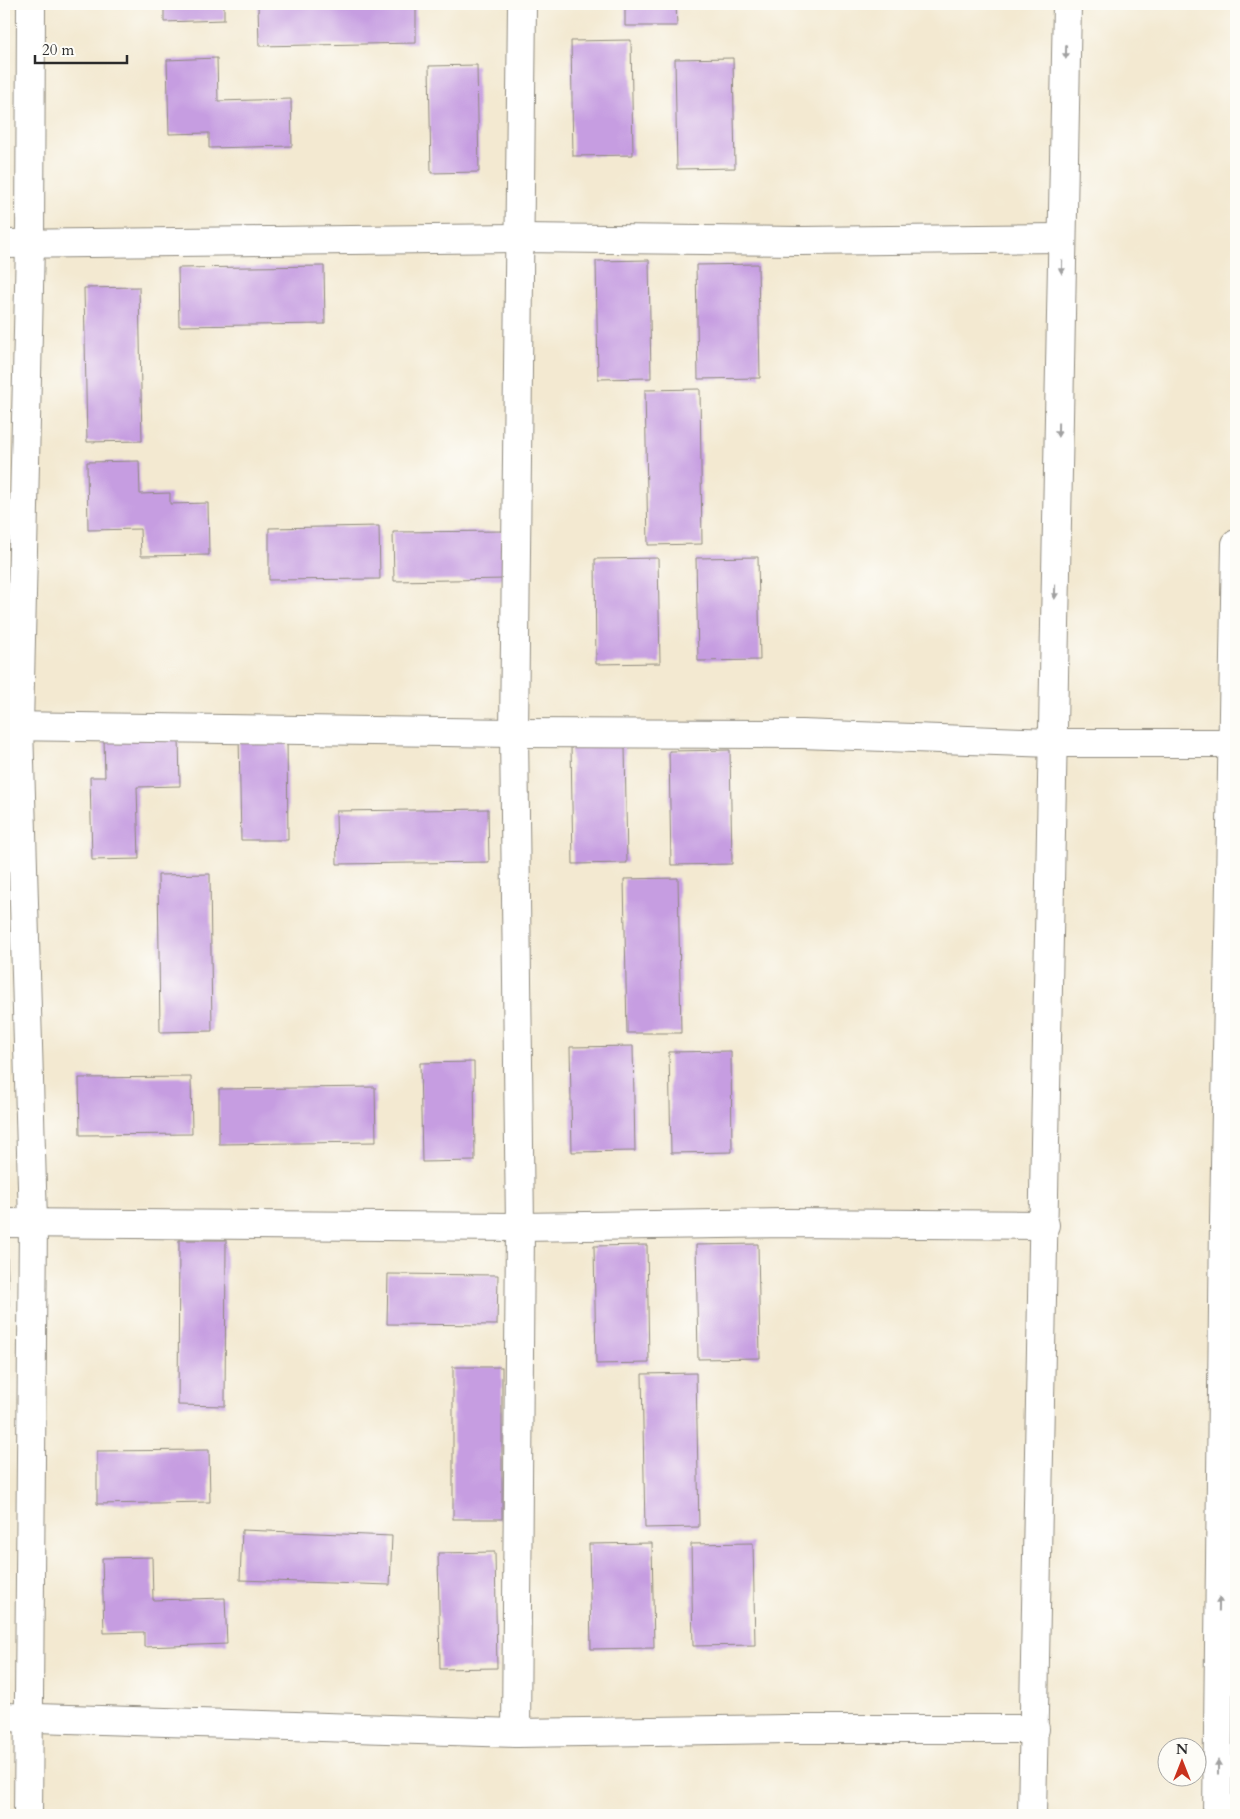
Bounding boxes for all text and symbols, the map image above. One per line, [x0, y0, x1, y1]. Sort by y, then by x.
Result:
scale bar [35, 32, 128, 64]
text: 20 m [42, 40, 74, 60]
one-way arrow [1062, 45, 1070, 61]
one-way arrow [1057, 260, 1065, 276]
one-way arrow [1054, 422, 1062, 438]
one-way arrow [1051, 585, 1059, 601]
one-way arrow [1215, 1596, 1223, 1612]
north arrow [1158, 1736, 1208, 1786]
text: N [1176, 1740, 1188, 1759]
one-way arrow [1214, 1758, 1222, 1774]

